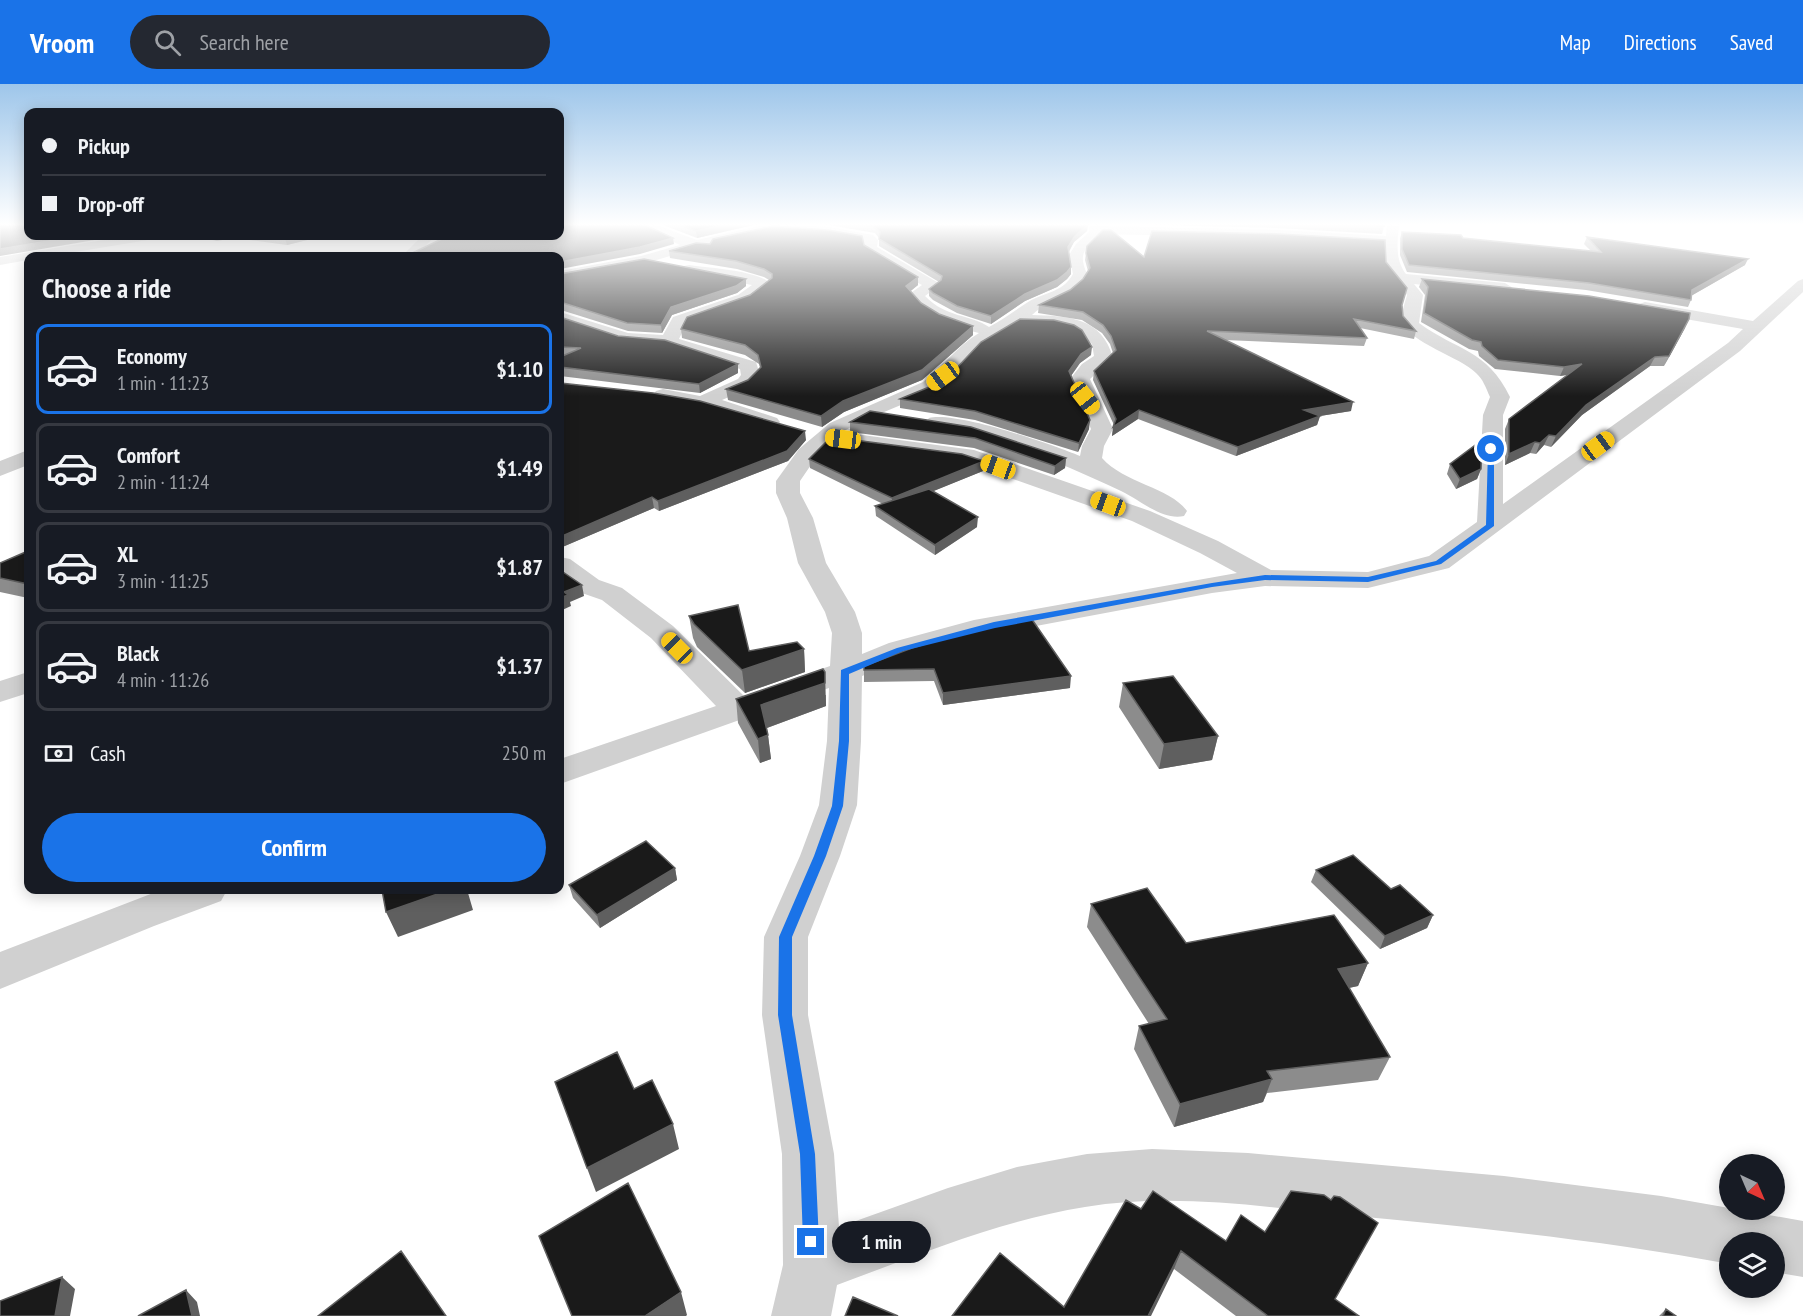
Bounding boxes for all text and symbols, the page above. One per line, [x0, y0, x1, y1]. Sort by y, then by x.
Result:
search box [130, 15, 550, 69]
text: Vroom [30, 24, 94, 61]
icon: search [151, 26, 184, 59]
text: Search here [199, 28, 289, 56]
text: Map [1560, 29, 1591, 56]
text: Directions [1624, 29, 1697, 56]
text: Saved [1730, 29, 1773, 56]
text: Pickup [78, 132, 130, 160]
text: Drop-off [78, 190, 144, 218]
text: Choose a ride [42, 271, 171, 305]
icon: car [45, 342, 99, 396]
text: Economy [117, 342, 187, 370]
text: $1.10 [496, 355, 543, 383]
car [923, 358, 963, 394]
text: 1 min · 11:23 [117, 370, 209, 396]
car [1067, 378, 1103, 418]
car [824, 428, 862, 450]
car [1578, 428, 1618, 464]
route start [1477, 435, 1504, 462]
icon: car [45, 441, 99, 495]
text: Comfort [117, 441, 180, 469]
car [978, 452, 1018, 482]
text: $1.49 [496, 454, 543, 482]
text: 2 min · 11:24 [117, 469, 209, 495]
car [1088, 489, 1128, 519]
icon: car [45, 540, 99, 594]
text: XL [117, 540, 138, 568]
text: $1.87 [496, 553, 543, 581]
text: 3 min · 11:25 [117, 568, 209, 594]
car [658, 629, 696, 667]
icon: car [45, 639, 99, 693]
text: Black [117, 639, 159, 667]
text: $1.37 [496, 652, 543, 680]
text: 4 min · 11:26 [117, 667, 209, 693]
icon: cash [42, 737, 75, 770]
text: Cash [90, 739, 126, 767]
text: 250 m [502, 740, 546, 766]
button: Confirm [42, 813, 546, 882]
north arrow [1719, 1154, 1785, 1220]
map controls [1719, 1154, 1785, 1298]
callout: 1 min [832, 1221, 931, 1263]
route end [797, 1228, 824, 1255]
text: 1 min [861, 1229, 902, 1255]
button: layers [1719, 1232, 1785, 1298]

